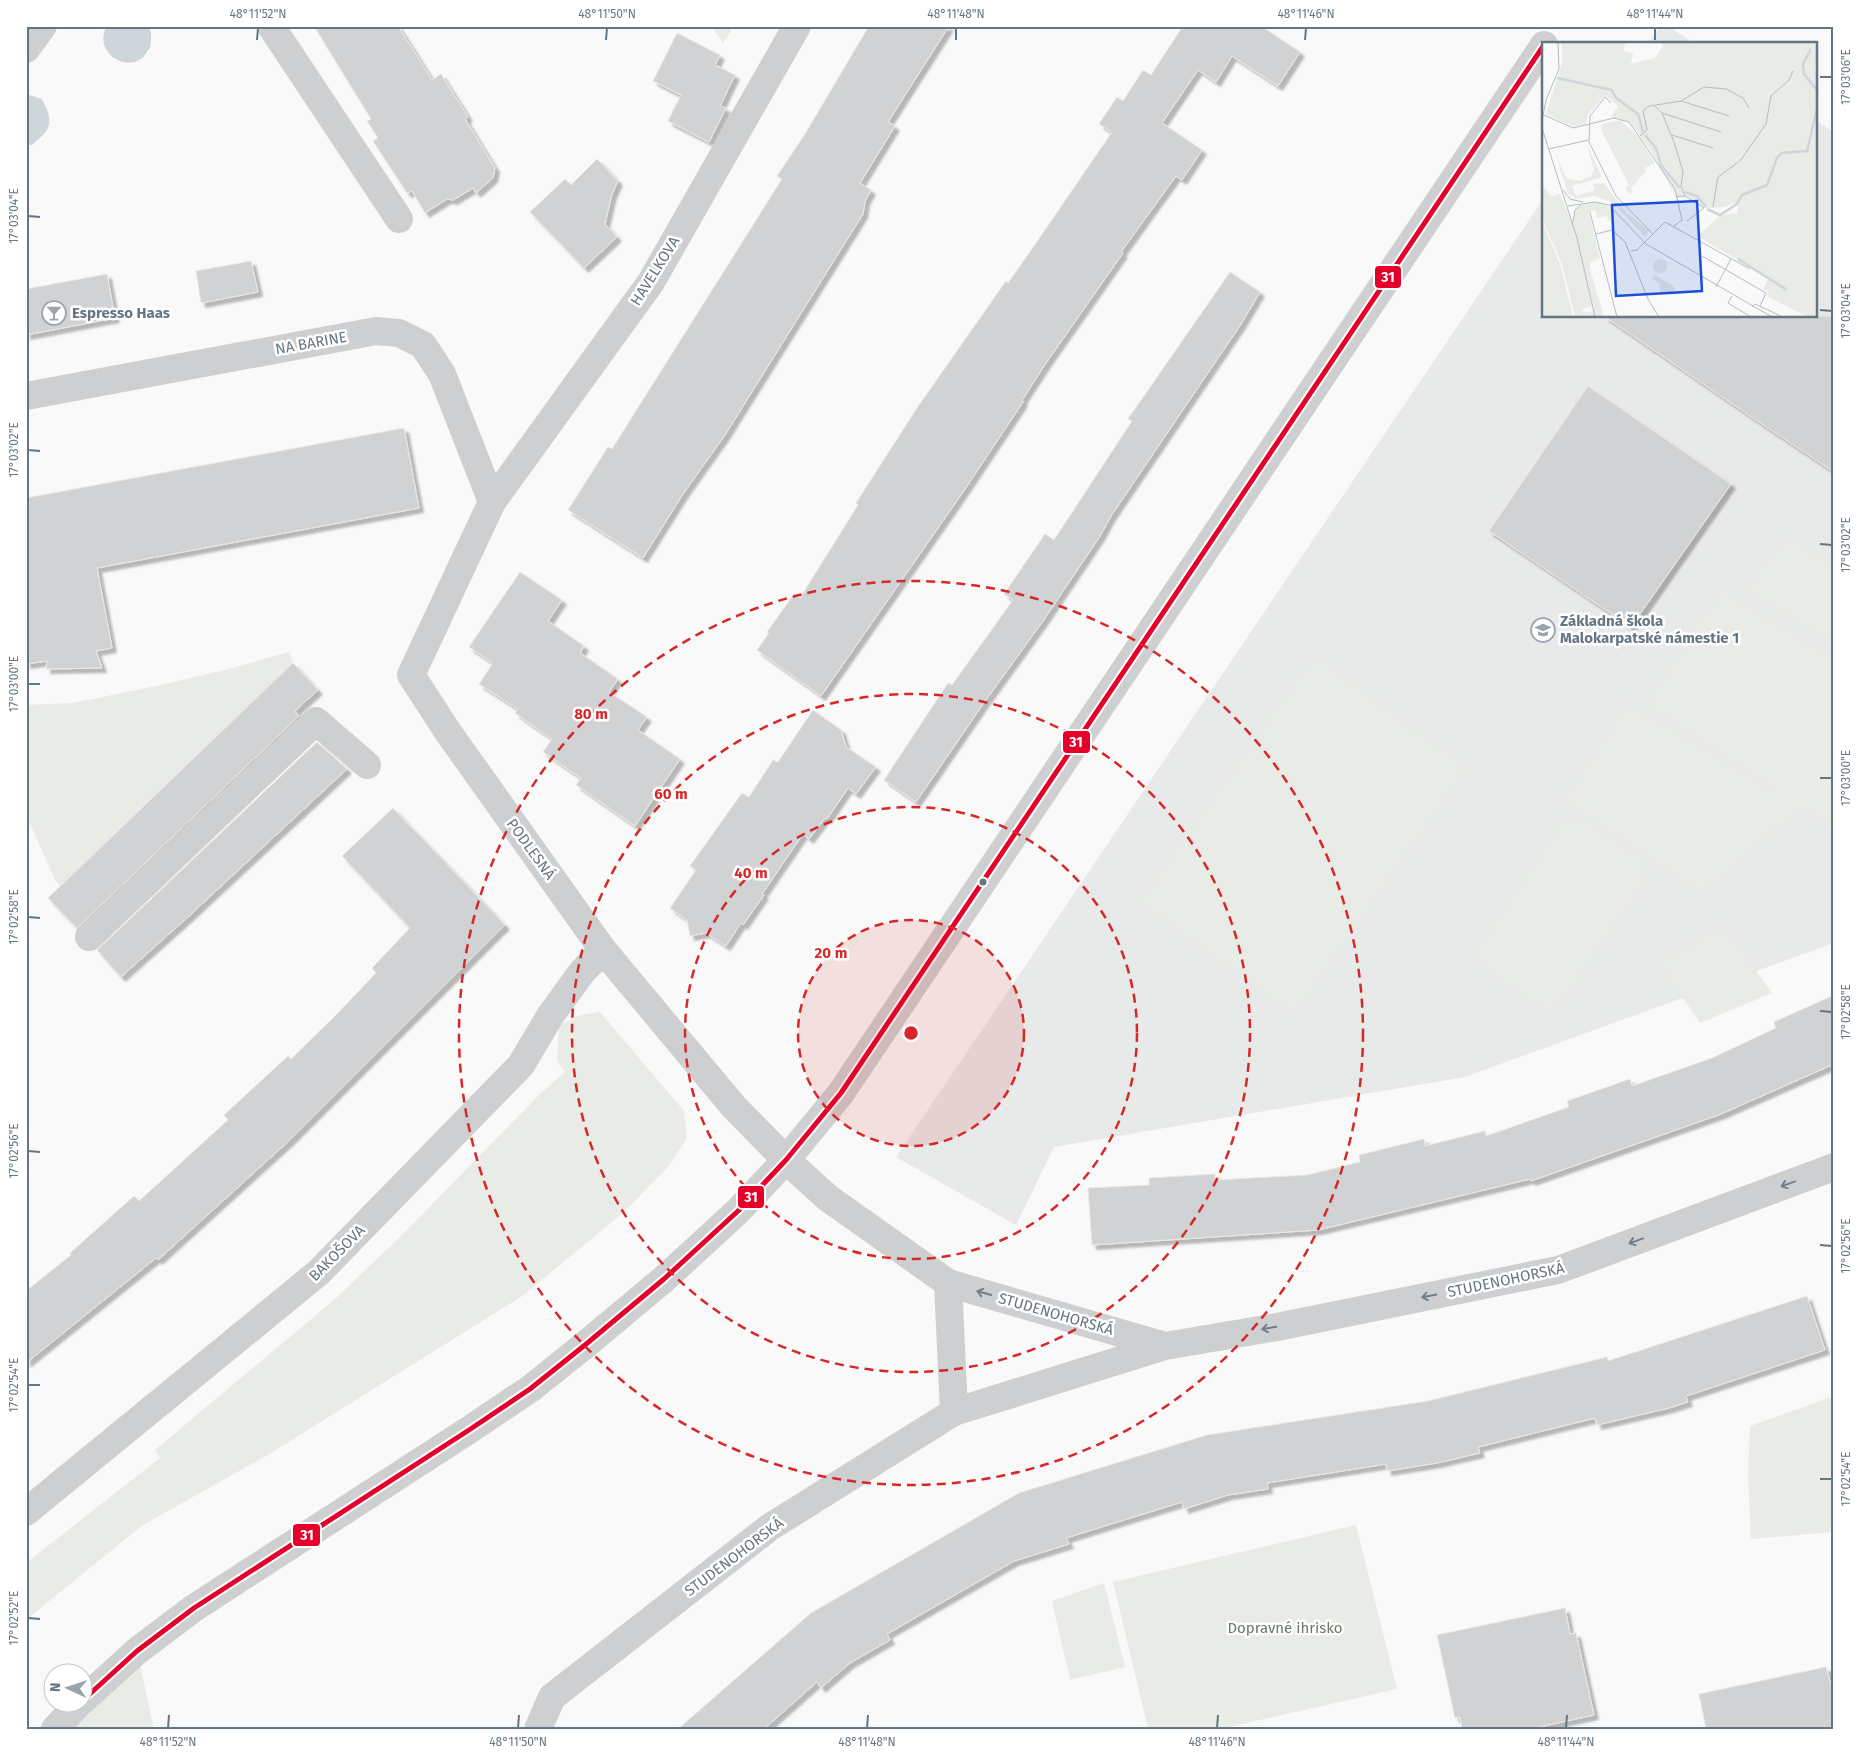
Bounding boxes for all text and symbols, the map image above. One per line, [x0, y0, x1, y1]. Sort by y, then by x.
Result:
text: 48°11'52"N [230, 7, 286, 21]
text: 48°11'50"N [578, 7, 636, 21]
text: 48°11'48"N [927, 7, 985, 21]
text: 48°11'46"N [1277, 7, 1335, 21]
text: 48°11'44"N [1627, 7, 1683, 21]
inset map [1542, 42, 1818, 318]
text: 17°03'06"E [1839, 49, 1853, 105]
text: 17°03'04"E [7, 188, 21, 244]
street label: HAVELKOVA [627, 233, 684, 309]
line badge: 31 [1374, 265, 1402, 289]
text: 31 [1380, 269, 1395, 286]
text: 17°03'04"E [1839, 283, 1853, 339]
bar icon: Espresso Haas [41, 300, 67, 326]
place label: Espresso Haas [72, 304, 170, 322]
street label: NA BARINE [274, 328, 348, 358]
text: 17°03'02"E [7, 422, 21, 478]
text: 17°03'02"E [1839, 517, 1853, 573]
place label: Základná škola Malokarpatské námestie 1 [1560, 612, 1739, 647]
school or university icon: Základná škola Malokarpatské námestie 1 [1530, 617, 1556, 643]
text: 17°03'00"E [7, 656, 21, 712]
text: 80 m [574, 705, 608, 723]
line badge: 31 [1062, 730, 1091, 754]
text: 31 [1068, 734, 1083, 751]
text: 17°03'00"E [1839, 750, 1853, 806]
text: 60 m [654, 785, 688, 803]
street label: PODLESNÁ [503, 815, 559, 883]
text: 40 m [734, 864, 768, 882]
unlabelled marker [978, 877, 988, 887]
text: 17°02'58"E [7, 889, 21, 945]
text: 20 m [815, 944, 847, 962]
text: 17°02'58"E [1839, 984, 1853, 1040]
centre of rings [902, 1024, 920, 1042]
text: 17°02'56"E [7, 1123, 21, 1179]
one-way arrow [1781, 1180, 1796, 1190]
line badge: 31 [737, 1185, 765, 1209]
text: 31 [743, 1189, 758, 1206]
text: 17°02'56"E [1839, 1218, 1853, 1274]
street label: BAKOŠOVA [305, 1221, 369, 1285]
one-way arrow [1629, 1237, 1644, 1246]
street label: STUDENOHORSKÁ [1446, 1259, 1566, 1301]
one-way arrow [976, 1287, 992, 1297]
street label: STUDENOHORSKÁ [996, 1289, 1116, 1339]
one-way arrow [1421, 1292, 1437, 1302]
one-way arrow [1262, 1324, 1278, 1334]
text: 17°02'54"E [7, 1357, 21, 1413]
text: 17°02'54"E [1839, 1451, 1853, 1507]
street label: STUDENOHORSKÁ [681, 1514, 787, 1600]
line badge: 31 [292, 1523, 321, 1547]
text: 31 [299, 1527, 314, 1544]
text: 17°02'52"E [7, 1590, 21, 1646]
park label: Dopravné ihrisko [1227, 1619, 1343, 1637]
north arrow [42, 1662, 92, 1712]
text: N [47, 1682, 64, 1692]
text: 48°11'52"N [140, 1735, 196, 1749]
text: 48°11'50"N [489, 1735, 547, 1749]
text: 48°11'48"N [838, 1735, 896, 1749]
text: 48°11'46"N [1188, 1735, 1246, 1749]
text: 48°11'44"N [1538, 1735, 1594, 1749]

